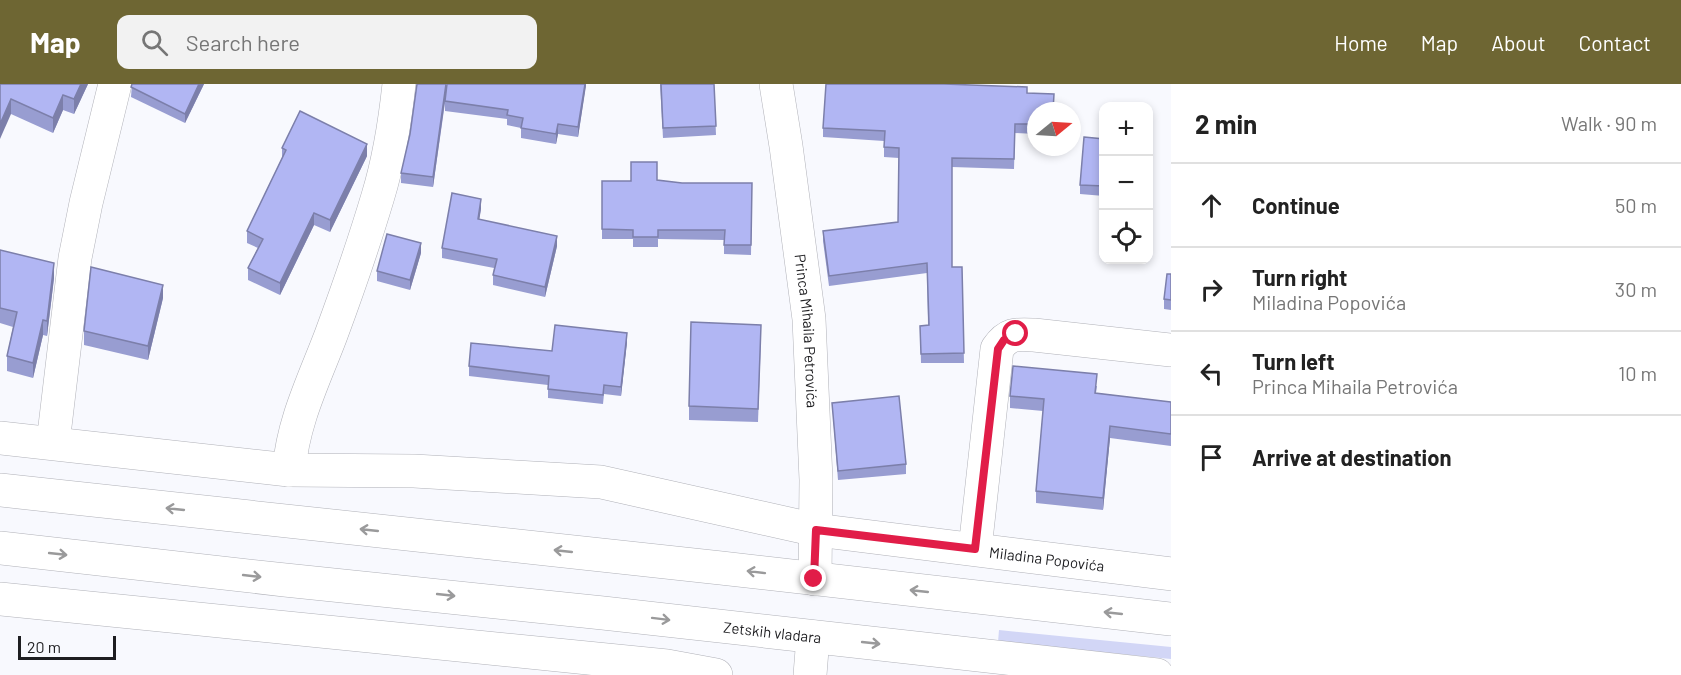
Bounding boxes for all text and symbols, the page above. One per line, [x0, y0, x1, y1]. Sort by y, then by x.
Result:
search box [117, 15, 537, 69]
text: Map [30, 25, 81, 59]
icon: search [138, 26, 171, 59]
text: Search here [186, 29, 300, 55]
text: Home [1334, 30, 1388, 55]
text: Map [1421, 30, 1458, 55]
text: About [1491, 30, 1546, 55]
text: Contact [1579, 30, 1651, 55]
north arrow [1027, 102, 1081, 156]
map controls [1099, 102, 1153, 264]
button: + [1099, 102, 1153, 156]
text: 2 min [1195, 108, 1257, 139]
text: Walk · 90 m [1561, 111, 1657, 135]
button: − [1099, 156, 1153, 210]
icon: ahead [1195, 189, 1228, 222]
text: Continue [1252, 192, 1340, 218]
text: 50 m [1615, 193, 1657, 217]
button: locate [1099, 210, 1153, 264]
street label: Princa Mihaila Petrovića [791, 253, 822, 408]
text: Turn right [1252, 264, 1347, 290]
icon: right [1195, 273, 1228, 306]
text: 30 m [1615, 277, 1657, 301]
text: Miladina Popovića [1252, 290, 1406, 314]
route start [1002, 320, 1028, 346]
text: Turn left [1252, 348, 1335, 374]
icon: left [1195, 357, 1228, 390]
text: 10 m [1618, 361, 1657, 385]
text: Princa Mihaila Petrovića [1252, 374, 1458, 398]
icon: arrive [1195, 441, 1228, 474]
text: Arrive at destination [1252, 444, 1451, 470]
one-way arrow [165, 503, 185, 514]
one-way arrow [359, 524, 379, 535]
street label: Miladina Popovića [988, 543, 1105, 575]
one-way arrow [553, 545, 573, 556]
one-way arrow [48, 549, 68, 560]
route end [800, 565, 826, 591]
one-way arrow [747, 566, 767, 577]
one-way arrow [242, 571, 261, 582]
one-way arrow [910, 585, 929, 596]
one-way arrow [435, 590, 455, 601]
one-way arrow [1103, 607, 1123, 618]
one-way arrow [651, 614, 671, 625]
street label: Zetskih vladara [722, 618, 822, 646]
scale bar [18, 633, 116, 660]
text: 20 m [27, 637, 61, 656]
one-way arrow [861, 638, 881, 649]

